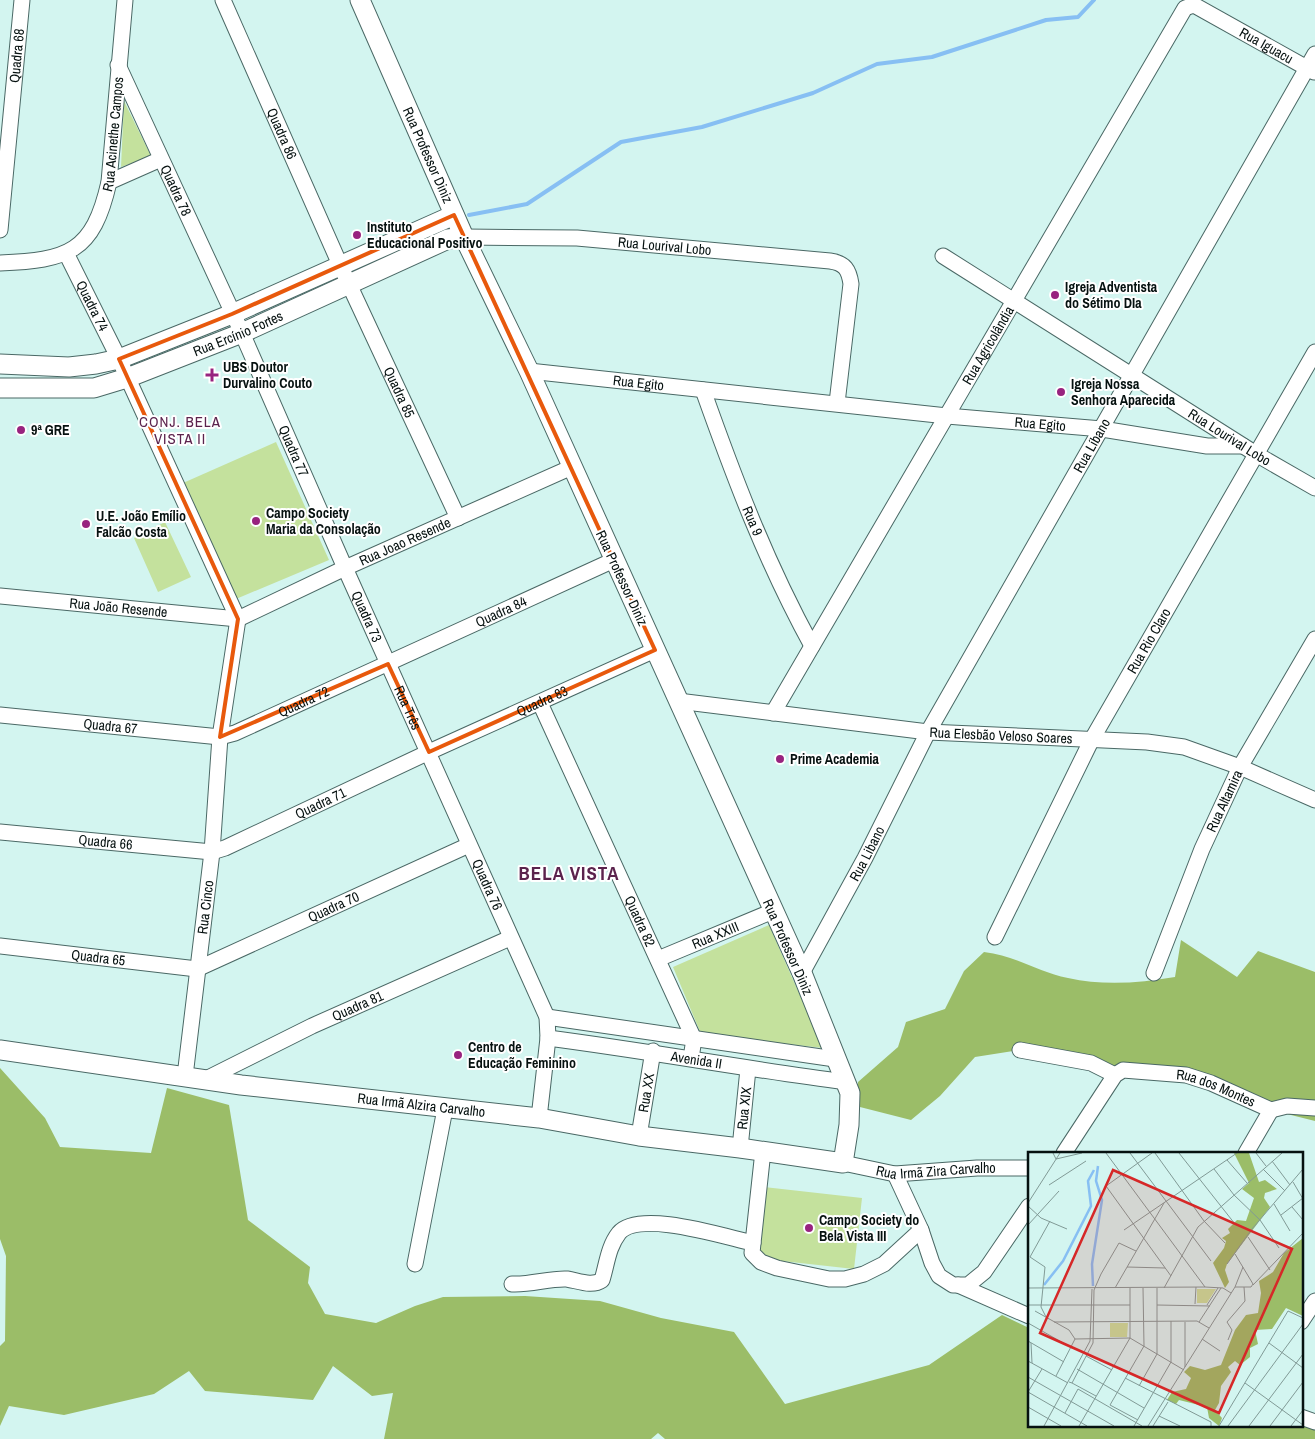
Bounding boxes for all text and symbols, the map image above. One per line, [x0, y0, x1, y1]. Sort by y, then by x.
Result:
street label: Rua Iguacu [1236, 23, 1296, 68]
street label: Quadra 68 [5, 28, 28, 84]
street label: Rua Acinethe Campos [98, 76, 127, 193]
street label: Rua Professor Diniz [399, 104, 457, 206]
street label: Quadra 86 [263, 105, 301, 162]
street label: Quadra 78 [156, 162, 196, 219]
place label: Instituto Educacional Positivo [367, 218, 483, 252]
marker: Instituto Educacional Positivo [351, 229, 363, 241]
street label: Rua Lourival Lobo [617, 233, 712, 259]
street label: Quadra 74 [72, 277, 113, 335]
place label: Igreja Adventista do Sétimo DIa [1065, 278, 1158, 312]
marker: Igreja Adventista do Sétimo DIa [1049, 289, 1061, 301]
street label: Rua Agricolândia [958, 302, 1018, 388]
street label: Rua Ercínio Fortes [190, 306, 286, 360]
place label: UBS Doutor Durvalino Couto [223, 358, 312, 392]
street label: Quadra 85 [380, 364, 419, 421]
marker: UBS Doutor Durvalino Couto [205, 368, 219, 382]
street label: Rua Egito [612, 371, 665, 394]
place label: Igreja Nossa Senhora Aparecida [1071, 375, 1176, 409]
marker: Igreja Nossa Senhora Aparecida [1055, 386, 1067, 398]
street label: Rua Lourival Lobo [1185, 405, 1274, 470]
district label: CONJ. BELA VISTA II [139, 411, 221, 449]
street label: Rua Egito [1014, 413, 1066, 435]
street label: Rua Líbano [1069, 415, 1114, 476]
place label: 9ª GRE [31, 421, 70, 439]
street label: Quadra 77 [275, 422, 313, 479]
marker: 9ª GRE [15, 424, 27, 436]
street label: Rua 9 [738, 503, 767, 539]
place label: Campo Society Maria da Consolação [266, 504, 381, 538]
place label: U.E. João Emílio Falcão Costa [96, 507, 186, 541]
street label: Rua Joao Resende [356, 513, 453, 570]
marker: Campo Society Maria da Consolação [250, 515, 262, 527]
marker: U.E. João Emílio Falcão Costa [80, 518, 92, 530]
street label: Rua Professor Diniz [592, 527, 652, 629]
street label: Quadra 73 [347, 588, 386, 645]
street label: Quadra 84 [473, 592, 530, 631]
street label: Rua João Resende [69, 594, 168, 621]
street label: Rua Rio Claro [1123, 605, 1175, 677]
street label: Quadra 72 [275, 682, 332, 721]
street label: Quadra 83 [514, 682, 570, 720]
street label: Rua Três [390, 683, 426, 733]
street label: Quadra 67 [83, 714, 138, 738]
street label: Rua Elesbão Veloso Soares [929, 723, 1073, 748]
place label: Prime Academia [790, 750, 880, 768]
marker: Prime Academia [774, 753, 786, 765]
street label: Rua Altamira [1202, 766, 1247, 835]
street label: Quadra 71 [292, 783, 349, 823]
street label: Rua Libano [845, 823, 889, 884]
street label: Quadra 66 [78, 830, 133, 853]
street label: Quadra 76 [468, 856, 507, 913]
district label: BELA VISTA [519, 860, 619, 886]
street label: Rua Cinco [193, 879, 218, 935]
street label: Quadra 70 [305, 887, 362, 926]
street label: Quadra 82 [621, 893, 659, 950]
street label: Rua Professor Diniz [759, 896, 817, 998]
street label: Rua XXIII [689, 917, 741, 953]
street label: Quadra 65 [70, 945, 126, 970]
street label: Quadra 81 [329, 986, 386, 1025]
place label: Centro de Educação Feminino [468, 1038, 576, 1072]
street label: Avenida II [669, 1047, 723, 1073]
marker: Centro de Educação Feminino [452, 1049, 464, 1061]
street label: Rua dos Montes [1176, 1065, 1258, 1111]
street label: Rua XX [634, 1071, 658, 1114]
street label: Rua XIX [733, 1086, 755, 1130]
street label: Rua Irmã Alzira Carvalho [357, 1089, 486, 1121]
inset map [1028, 1152, 1302, 1426]
street label: Rua Irmã Zira Carvalho [874, 1159, 996, 1183]
place label: Campo Society do Bela Vista III [819, 1211, 919, 1245]
marker: Campo Society do Bela Vista III [803, 1222, 815, 1234]

